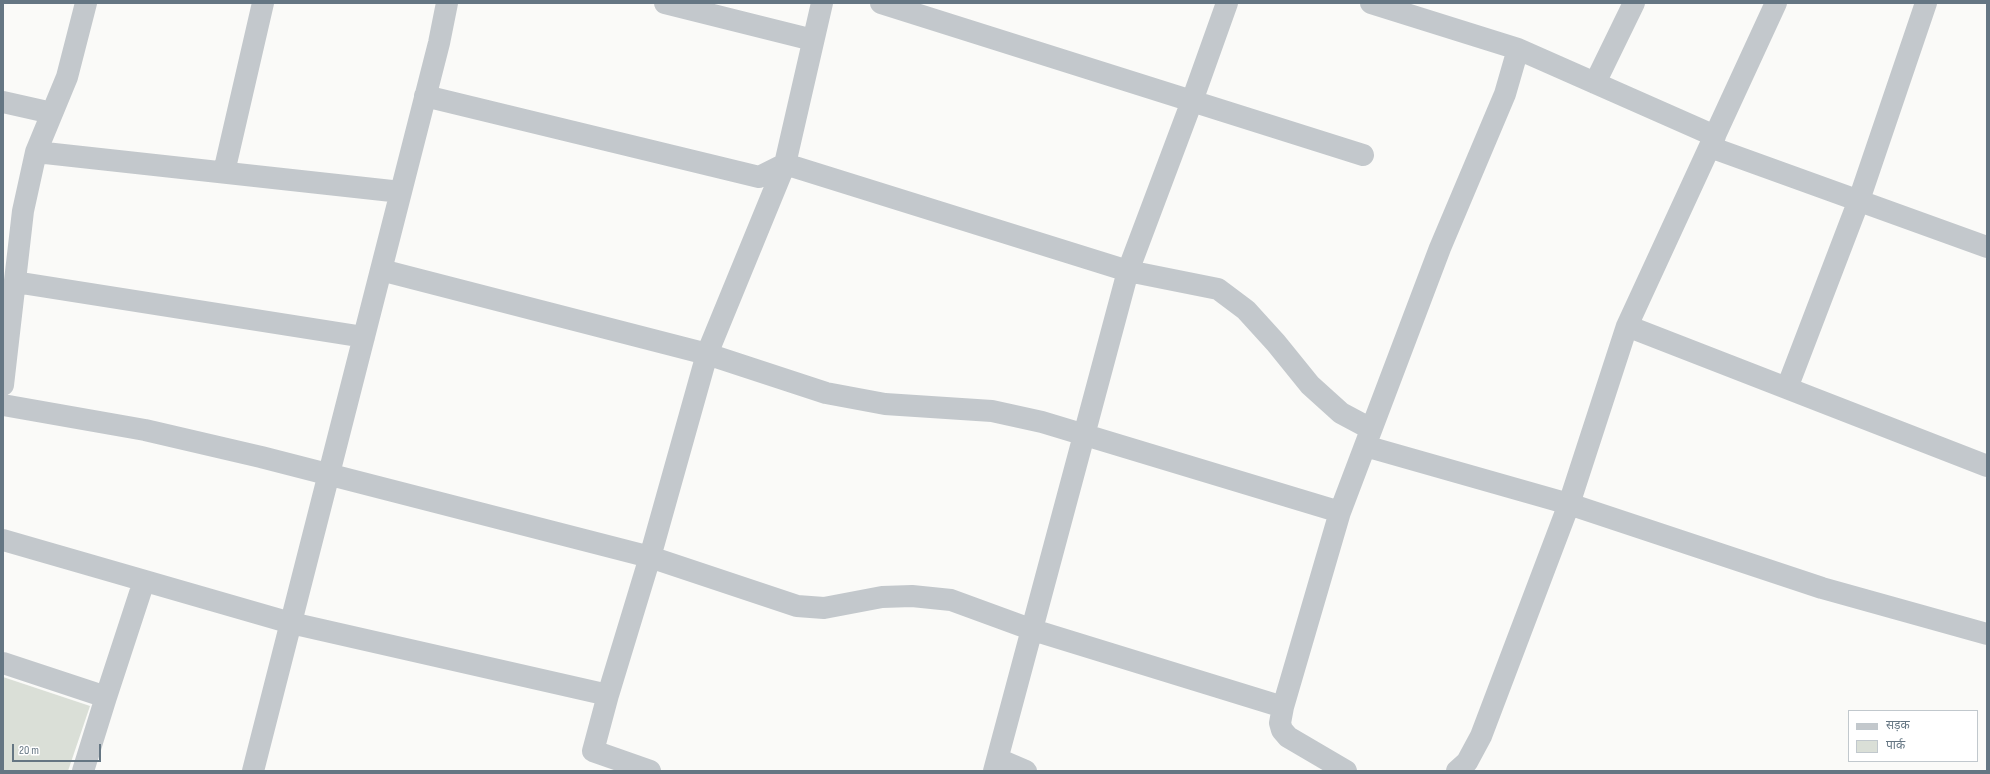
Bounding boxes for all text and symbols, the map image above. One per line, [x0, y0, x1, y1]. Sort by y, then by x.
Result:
legend [1848, 710, 1978, 762]
text: सड़क [1886, 718, 1910, 733]
scale bar [14, 736, 103, 762]
text: पार्क [1886, 738, 1905, 753]
text: 20 m [19, 743, 39, 758]

